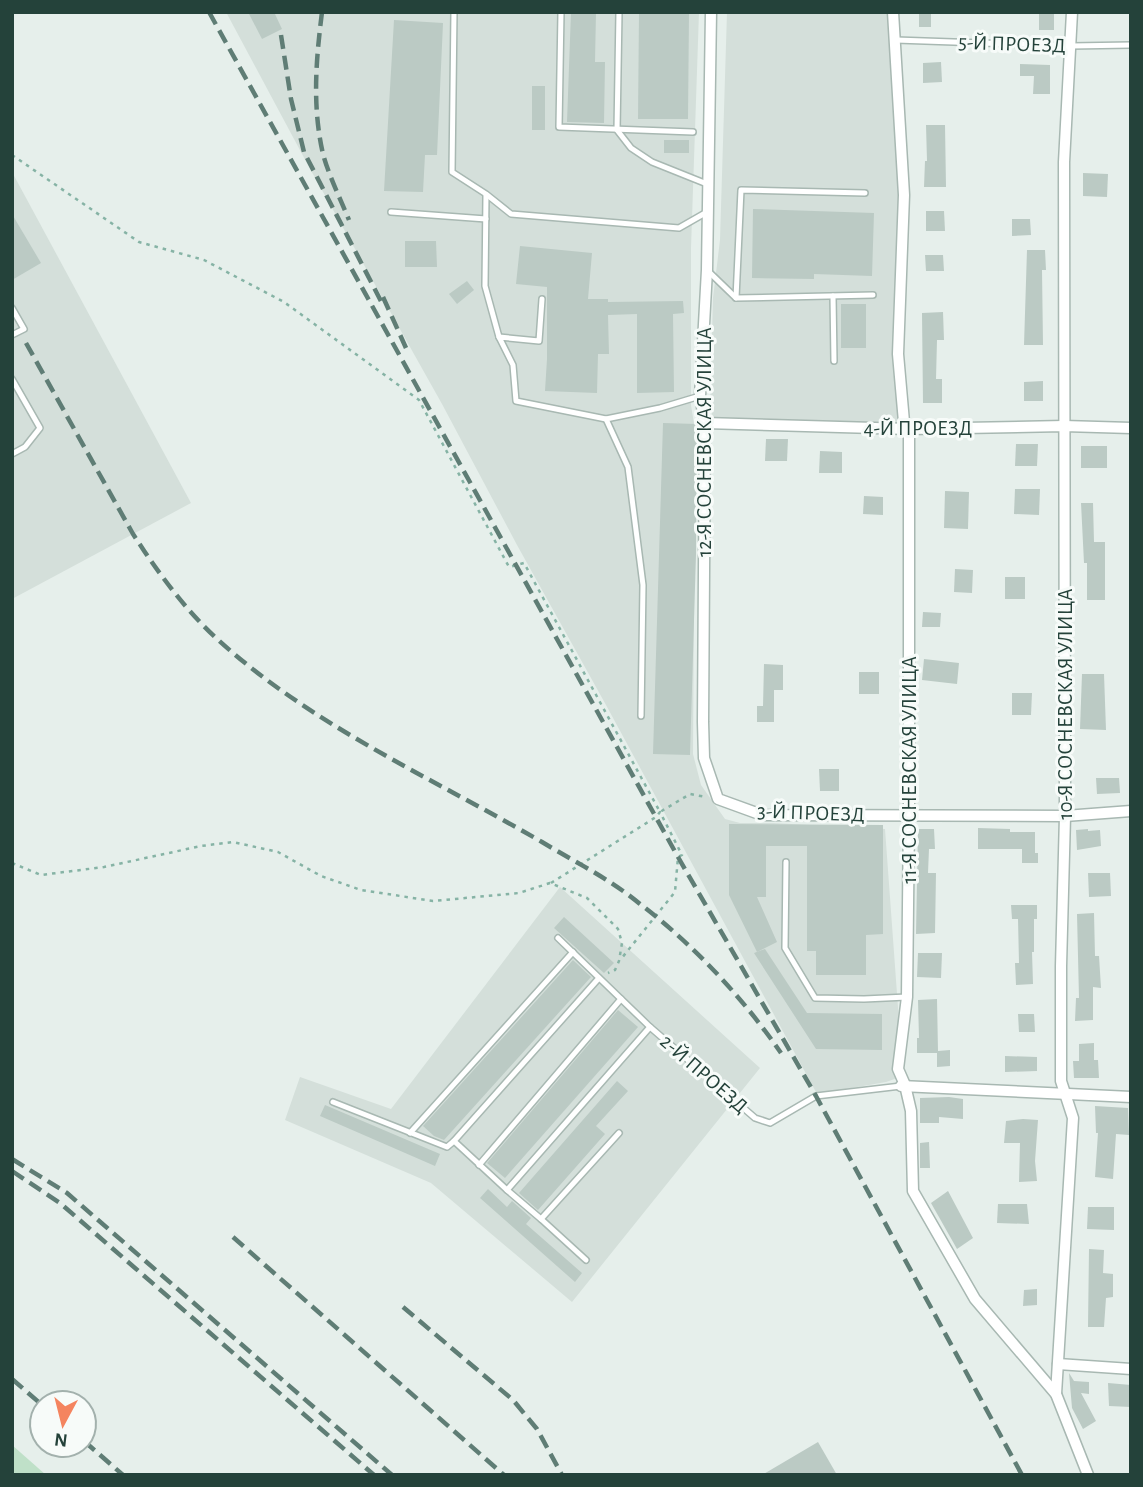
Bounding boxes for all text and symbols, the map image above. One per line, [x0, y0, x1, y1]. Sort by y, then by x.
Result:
street label: 5-Й ПРОЕЗД [958, 31, 1066, 56]
street label: 12-Я СОСНЕВСКАЯ УЛИЦА [694, 327, 715, 557]
street label: 4-Й ПРОЕЗД [864, 417, 973, 439]
street label: 10-Я СОСНЕВСКАЯ УЛИЦА [1055, 588, 1076, 820]
street label: 11-Я СОСНЕВСКАЯ УЛИЦА [899, 656, 920, 884]
street label: 3-Й ПРОЕЗД [757, 800, 865, 825]
street label: 2-Й ПРОЕЗД [656, 1030, 752, 1118]
north arrow [28, 1389, 98, 1459]
text: N [53, 1429, 69, 1450]

